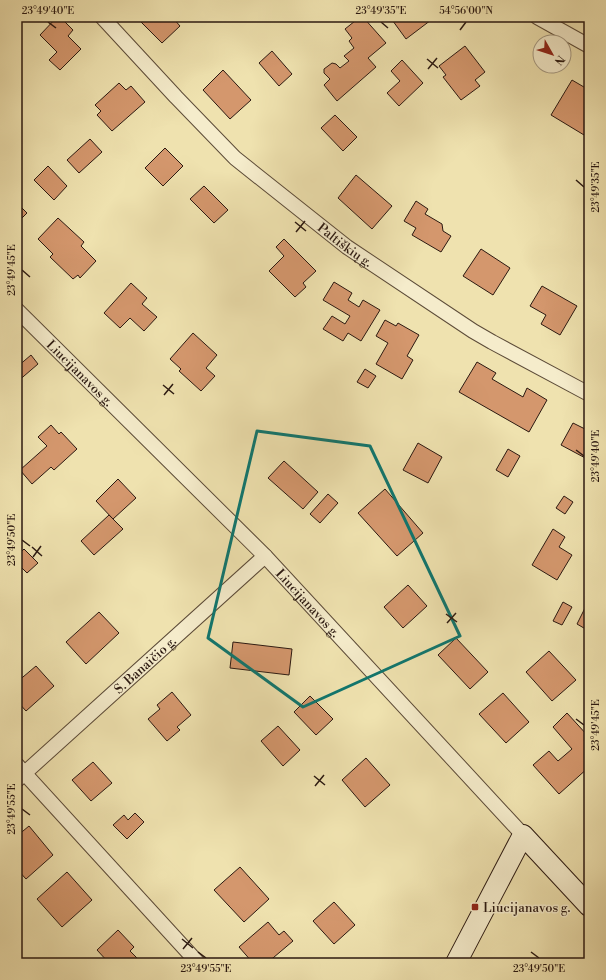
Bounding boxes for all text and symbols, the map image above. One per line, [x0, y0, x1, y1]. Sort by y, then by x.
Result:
text: 23°49'40"E [22, 5, 74, 17]
text: 23°49'35"E [356, 5, 407, 17]
text: 54°56'00"N [439, 5, 493, 17]
north arrow [532, 34, 572, 74]
text: N [551, 52, 567, 68]
text: 23°49'35"E [590, 161, 602, 213]
street label: Paltiškių g. [314, 220, 375, 271]
text: 23°49'45"E [6, 244, 18, 296]
street label: Liucijanavos g. [43, 337, 116, 410]
text: 23°49'40"E [590, 430, 602, 482]
text: 23°49'50"E [6, 514, 18, 566]
street label: Liucijanavos g. [272, 566, 343, 641]
street label: S. Banaičio g. [111, 633, 180, 698]
text: 23°49'45"E [590, 699, 602, 751]
text: 23°49'55"E [6, 783, 18, 834]
place label: Liucijanavos g. [483, 900, 570, 916]
marker: Liucijanavos g. [470, 902, 480, 912]
text: 23°49'55"E [181, 963, 232, 975]
text: 23°49'50"E [513, 963, 565, 975]

